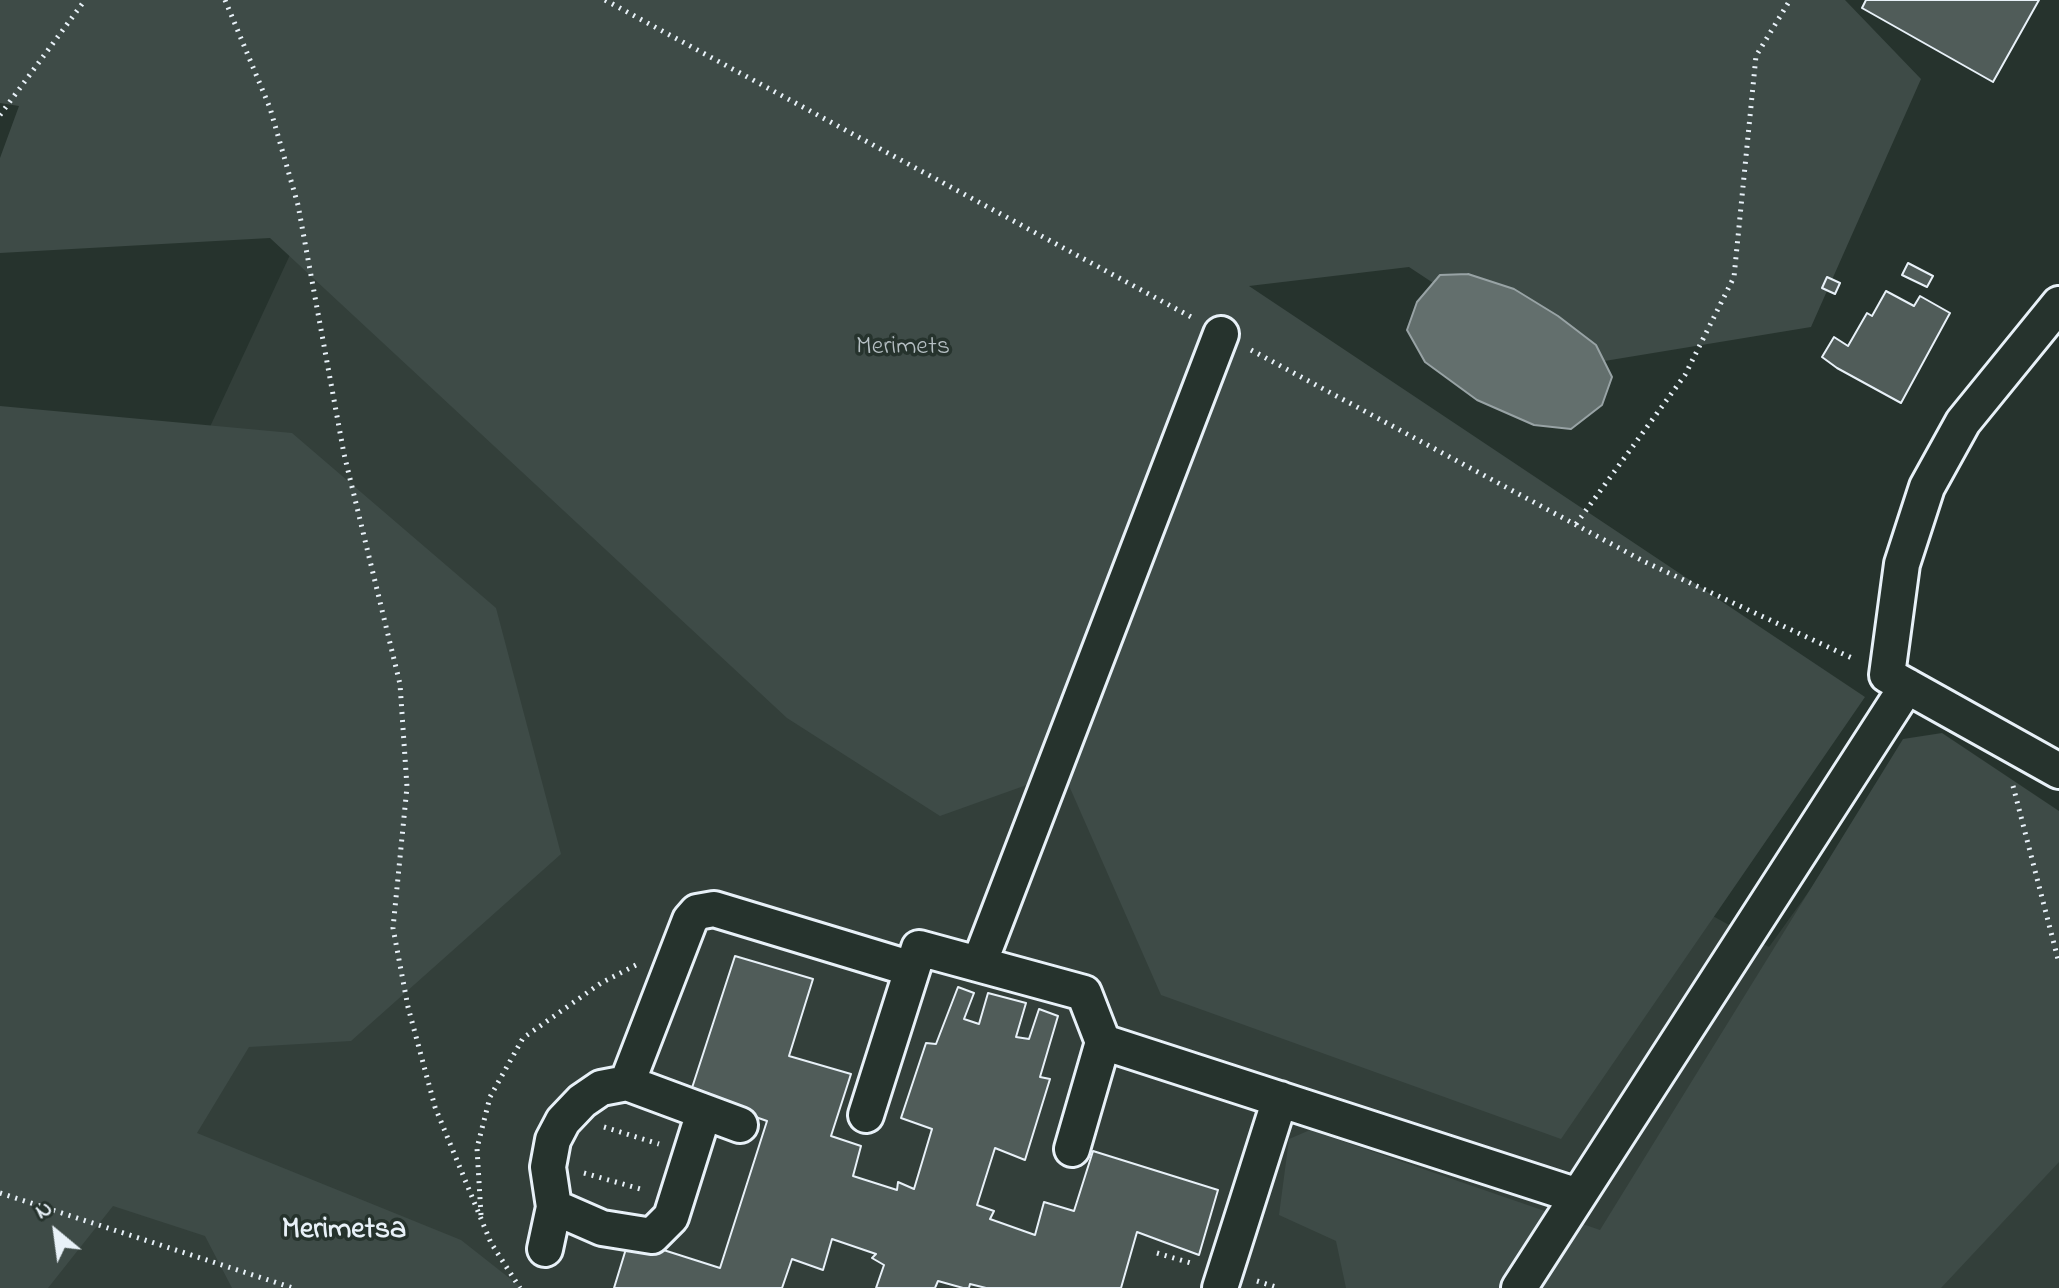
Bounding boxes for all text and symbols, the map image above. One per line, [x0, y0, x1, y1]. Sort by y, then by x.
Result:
park label: Merimets [856, 333, 950, 365]
north arrow [16, 1192, 96, 1272]
text: N [30, 1193, 59, 1229]
district label: Merimetsa [282, 1214, 406, 1250]

